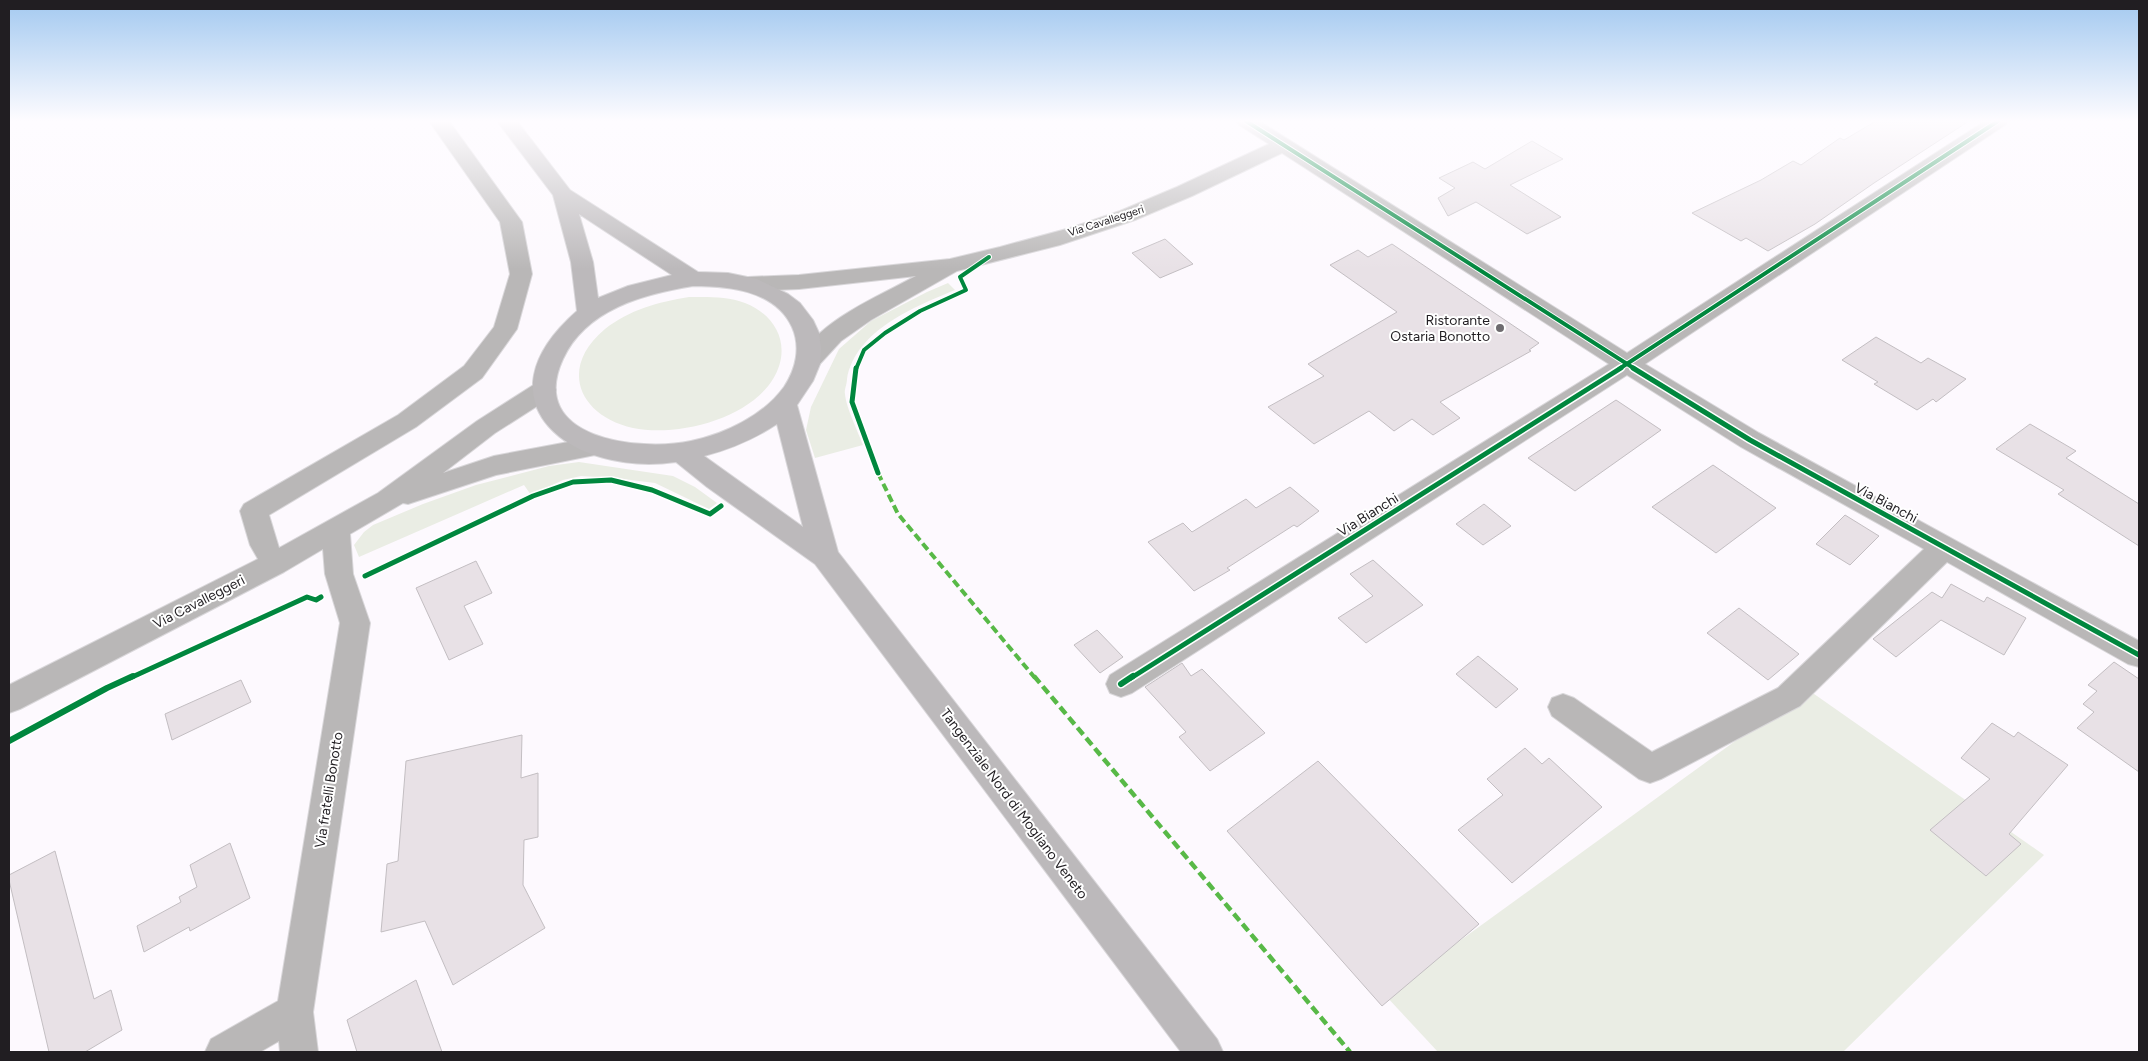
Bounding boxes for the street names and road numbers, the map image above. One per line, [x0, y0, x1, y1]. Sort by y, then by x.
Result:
street label: Via Cavalleggeri [1066, 203, 1146, 239]
street label: Via Bianchi [1852, 479, 1920, 527]
street label: Via Bianchi [1334, 490, 1402, 540]
street label: Via Cavalleggeri [150, 572, 248, 632]
street label: Tangenziale Nord di Mogliano Veneto [937, 706, 1091, 902]
street label: Via fratelli Bonotto [311, 731, 347, 849]

